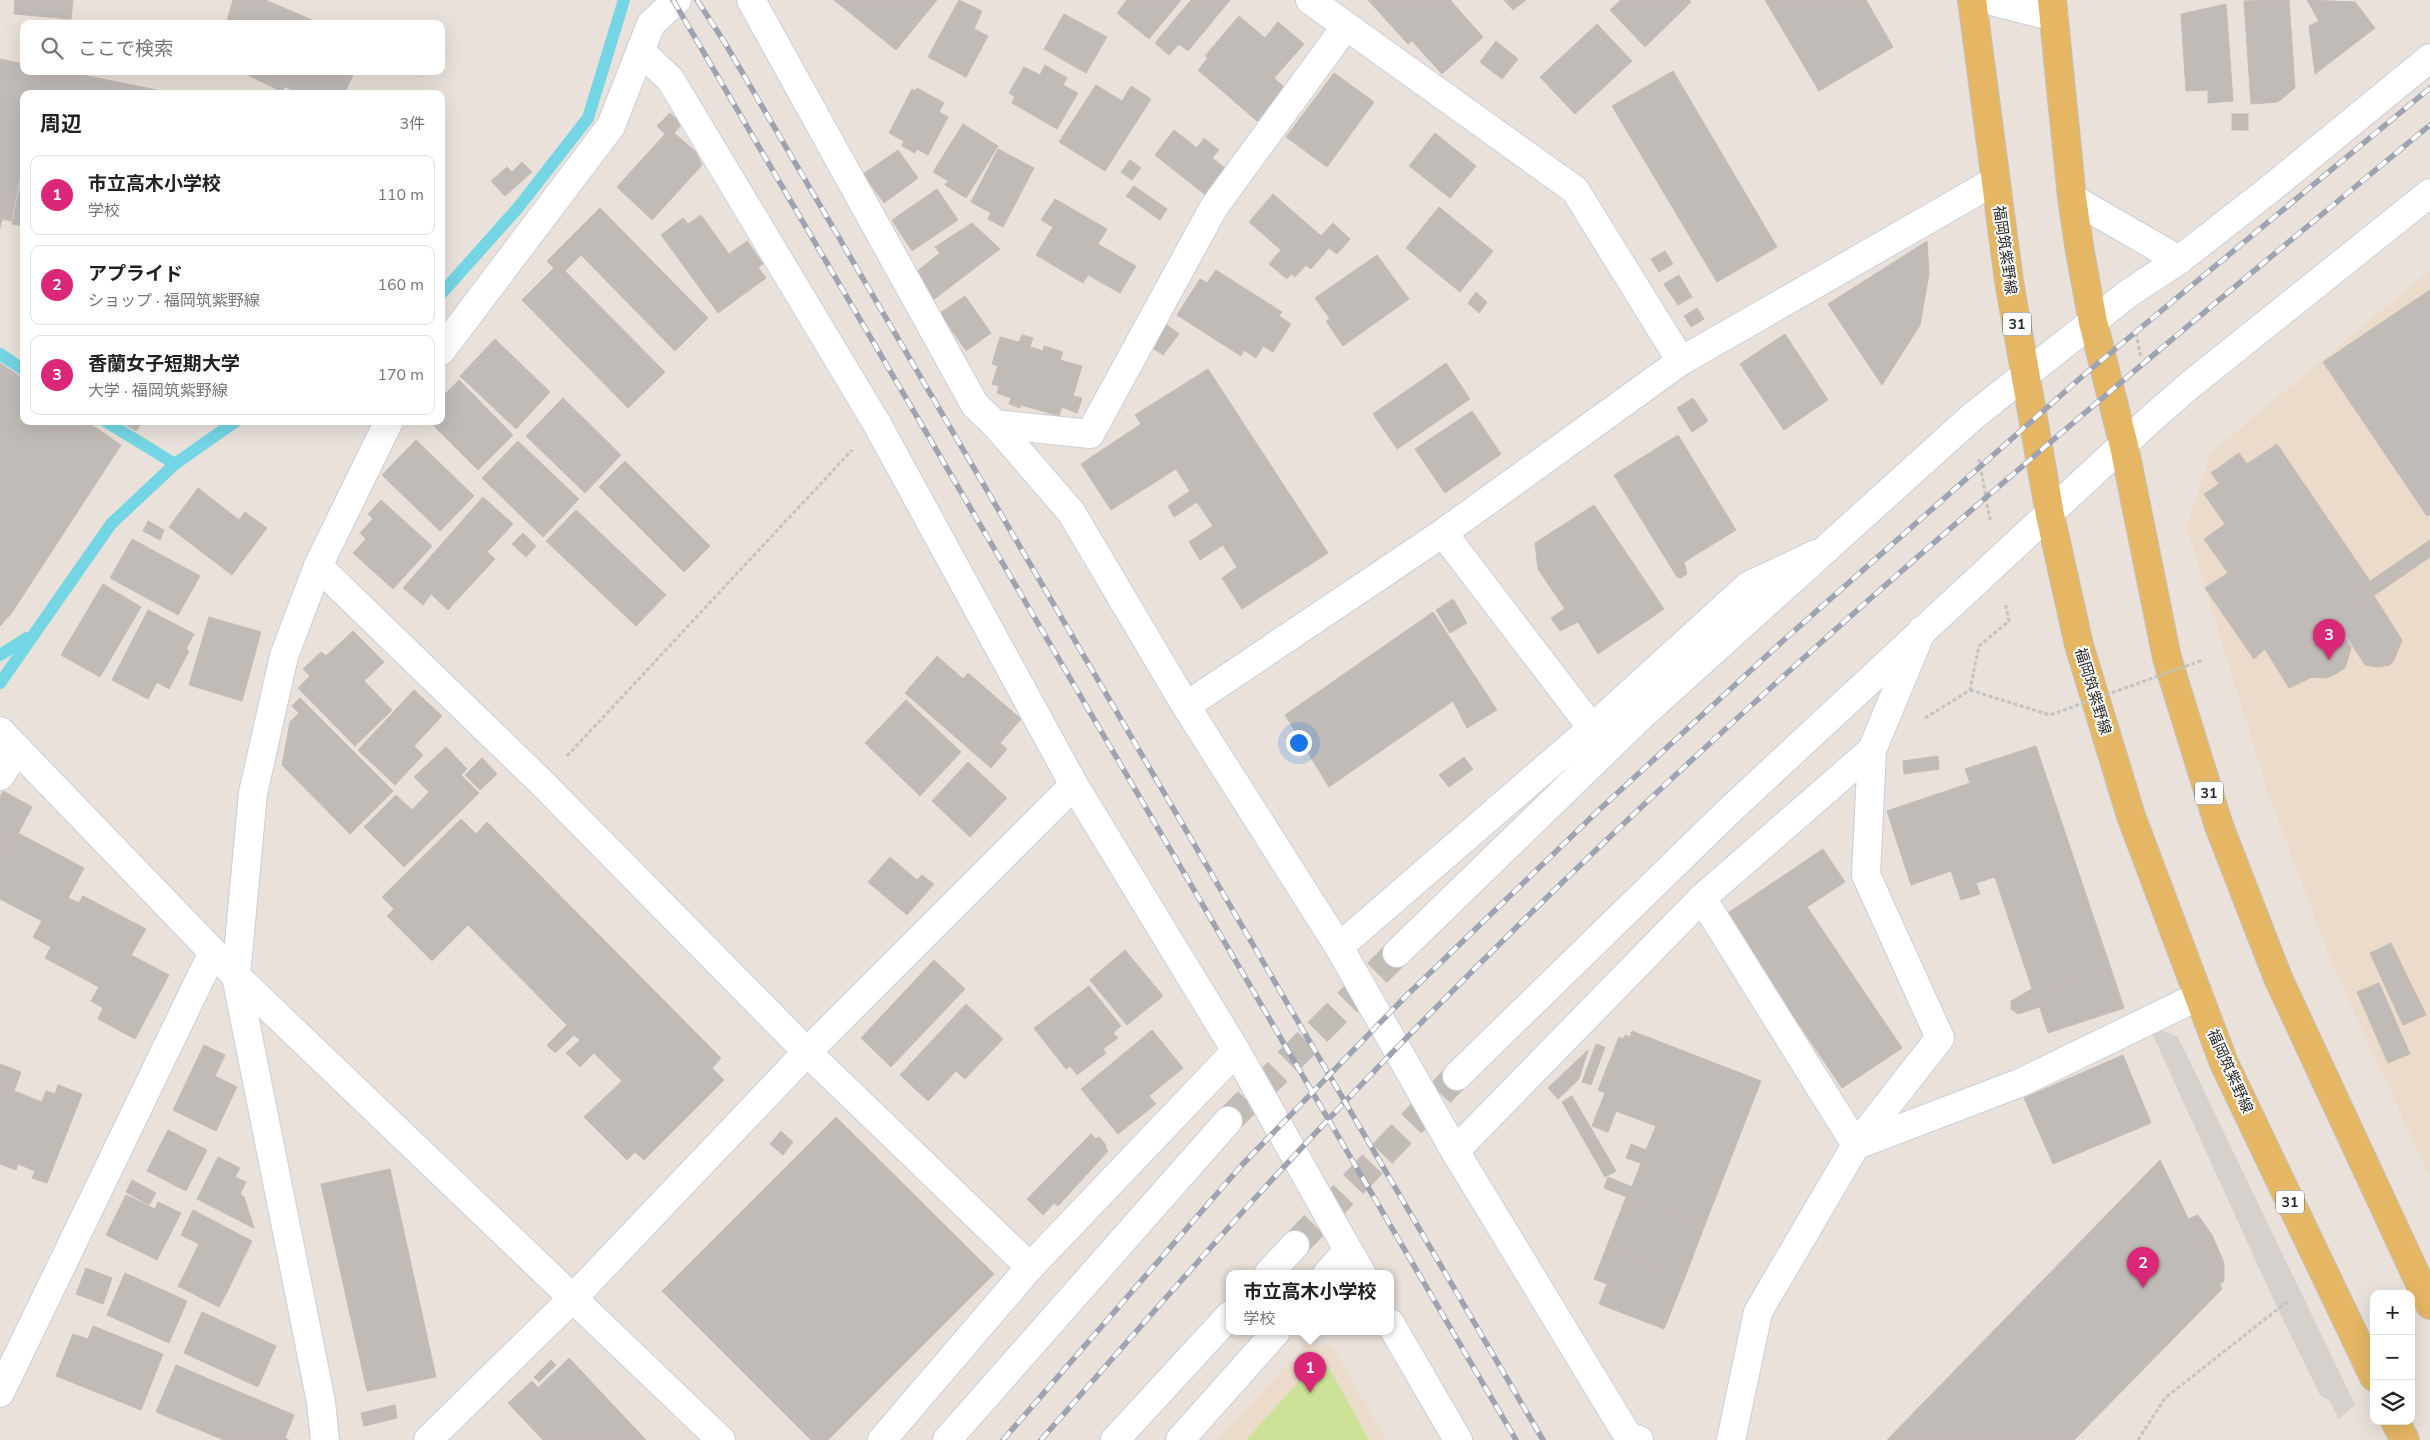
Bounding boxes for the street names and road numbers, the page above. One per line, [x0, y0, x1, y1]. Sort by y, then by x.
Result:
street label: 福岡筑紫野線 [1989, 204, 2021, 296]
road number: 31 [2003, 312, 2031, 336]
street label: 福岡筑紫野線 [2070, 645, 2116, 737]
road number: 31 [2195, 781, 2223, 804]
street label: 福岡筑紫野線 [2203, 1026, 2257, 1116]
road number: 31 [2276, 1190, 2304, 1214]

